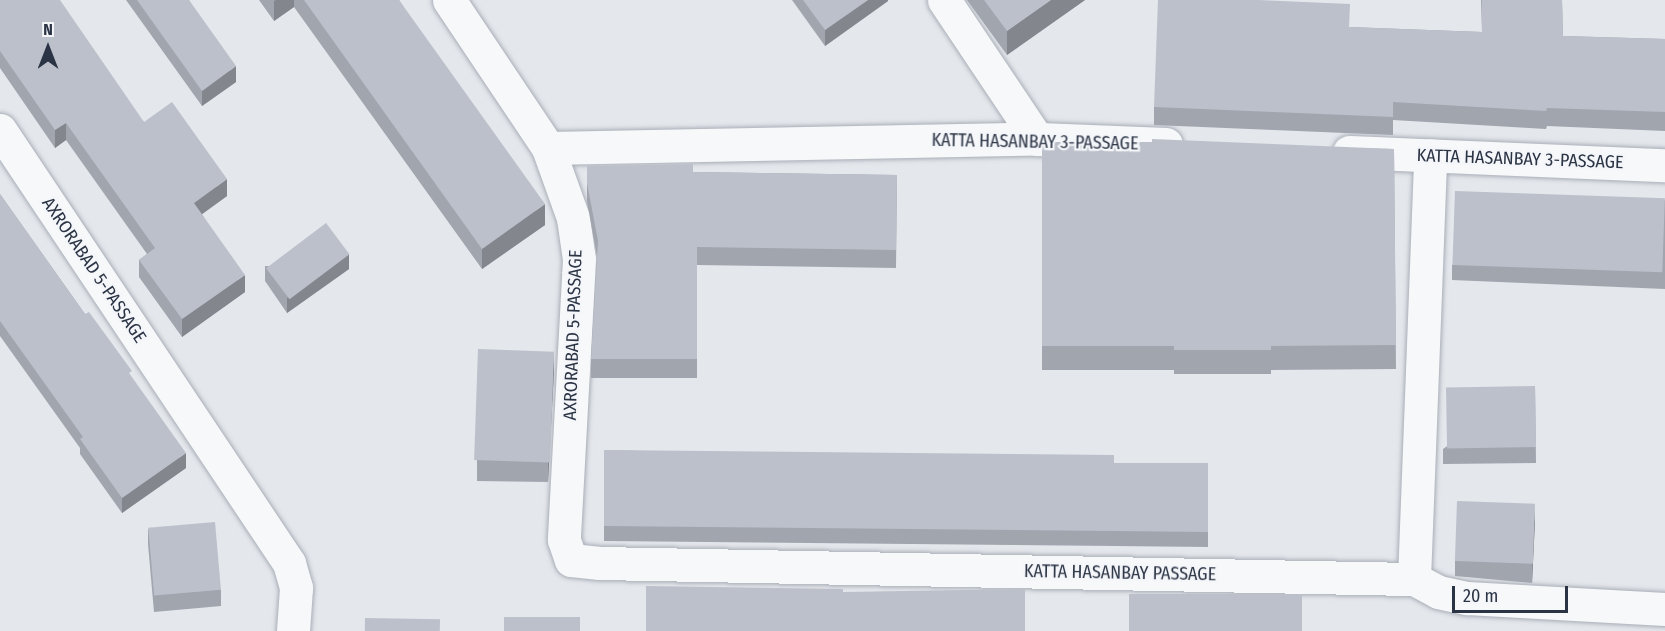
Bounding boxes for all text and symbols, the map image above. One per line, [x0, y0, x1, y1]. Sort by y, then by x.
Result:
north arrow [18, 18, 78, 78]
text: N [43, 20, 53, 39]
street label: KATTA HASANBAY 3-PASSAGE [931, 129, 1139, 155]
street label: KATTA HASANBAY 3-PASSAGE [1416, 145, 1624, 173]
street label: AXRORABAD 5-PASSAGE [37, 193, 151, 347]
street label: AXRORABAD 5-PASSAGE [559, 249, 587, 421]
street label: KATTA HASANBAY PASSAGE [1024, 561, 1216, 585]
scale bar [1455, 574, 1570, 612]
text: 20 m [1463, 585, 1498, 607]

